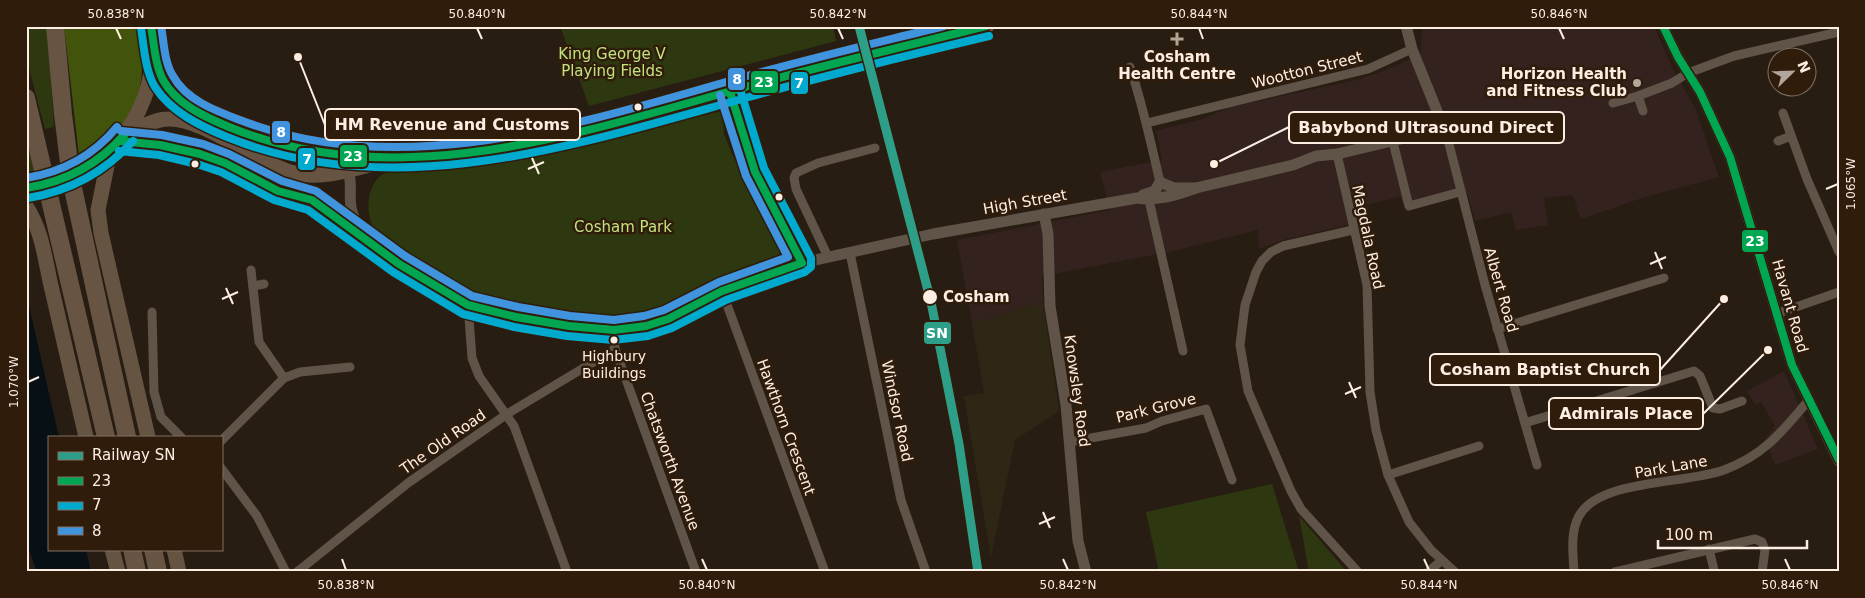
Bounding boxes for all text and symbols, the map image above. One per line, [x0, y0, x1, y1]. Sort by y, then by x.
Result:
text: 50.838°N [88, 7, 144, 21]
text: 50.840°N [449, 7, 505, 21]
text: 50.842°N [810, 7, 866, 21]
text: 50.844°N [1171, 7, 1227, 21]
text: 50.846°N [1531, 7, 1587, 21]
marker: Cosham Health Centre [1170, 32, 1184, 46]
park label: King George V Playing Fields [558, 45, 666, 80]
place label: Cosham Health Centre [1118, 48, 1236, 83]
street label: Wootton Street [1250, 48, 1364, 92]
north arrow [1768, 48, 1818, 98]
text: N [1794, 58, 1814, 75]
place label: Horizon Health and Fitness Club [1486, 65, 1627, 100]
line badge: 8 [727, 67, 746, 91]
line badge: 23 [750, 70, 779, 94]
text: 8 [732, 71, 742, 87]
line badge: 7 [790, 71, 809, 95]
text: 23 [754, 74, 774, 90]
text: 7 [794, 75, 804, 91]
marker: Horizon Health and Fitness Club [1631, 77, 1643, 89]
unlabelled marker [633, 102, 643, 112]
callout: HM Revenue and Customs [325, 109, 580, 140]
callout: Babybond Ultrasound Direct [1289, 112, 1564, 143]
text: HM Revenue and Customs [334, 115, 570, 134]
text: Babybond Ultrasound Direct [1298, 118, 1554, 137]
line badge: 8 [271, 120, 291, 144]
text: 8 [276, 124, 286, 140]
line badge: 23 [339, 144, 368, 168]
line badge: 7 [297, 147, 316, 171]
text: 23 [343, 148, 363, 164]
text: 7 [302, 151, 312, 167]
text: 1.065°W [1844, 158, 1858, 210]
unlabelled marker [190, 159, 200, 169]
street label: Magdala Road [1348, 183, 1388, 291]
street label: High Street [982, 186, 1068, 218]
unlabelled marker [774, 192, 784, 202]
park label: Cosham Park [574, 218, 672, 236]
line badge: 23 [1741, 229, 1769, 253]
text: 23 [1745, 233, 1765, 249]
street label: Albert Road [1480, 245, 1522, 335]
street label: Havant Road [1768, 257, 1812, 355]
marker: Cosham [921, 288, 939, 306]
place label: Cosham [943, 288, 1010, 306]
line badge: SN [923, 321, 952, 345]
text: SN [926, 325, 948, 341]
street label: Knowsley Road [1060, 334, 1094, 448]
marker: Highbury Buildings [609, 335, 619, 345]
place label: Highbury Buildings [582, 348, 646, 381]
callout: Cosham Baptist Church [1430, 354, 1660, 385]
text: 1.070°W [7, 356, 21, 408]
street label: Hawthorn Crescent [753, 356, 819, 498]
street label: Windsor Road [877, 359, 917, 463]
text: Cosham Baptist Church [1440, 360, 1650, 379]
street label: Chatsworth Avenue [637, 389, 703, 533]
street label: Park Grove [1114, 389, 1198, 427]
callout: Admirals Place [1549, 398, 1703, 429]
text: Admirals Place [1559, 404, 1693, 423]
street label: The Old Road [396, 406, 489, 479]
legend [48, 436, 222, 550]
text: Railway SN [92, 446, 175, 464]
street label: Park Lane [1633, 452, 1709, 482]
text: 23 [92, 472, 111, 490]
text: 7 [92, 496, 102, 514]
scale bar [1658, 518, 1806, 550]
text: 8 [92, 522, 102, 540]
text: 100 m [1665, 526, 1713, 544]
text: 50.838°N [318, 578, 374, 592]
text: 50.840°N [679, 578, 735, 592]
text: 50.842°N [1040, 578, 1096, 592]
text: 50.844°N [1401, 578, 1457, 592]
text: 50.846°N [1762, 578, 1818, 592]

